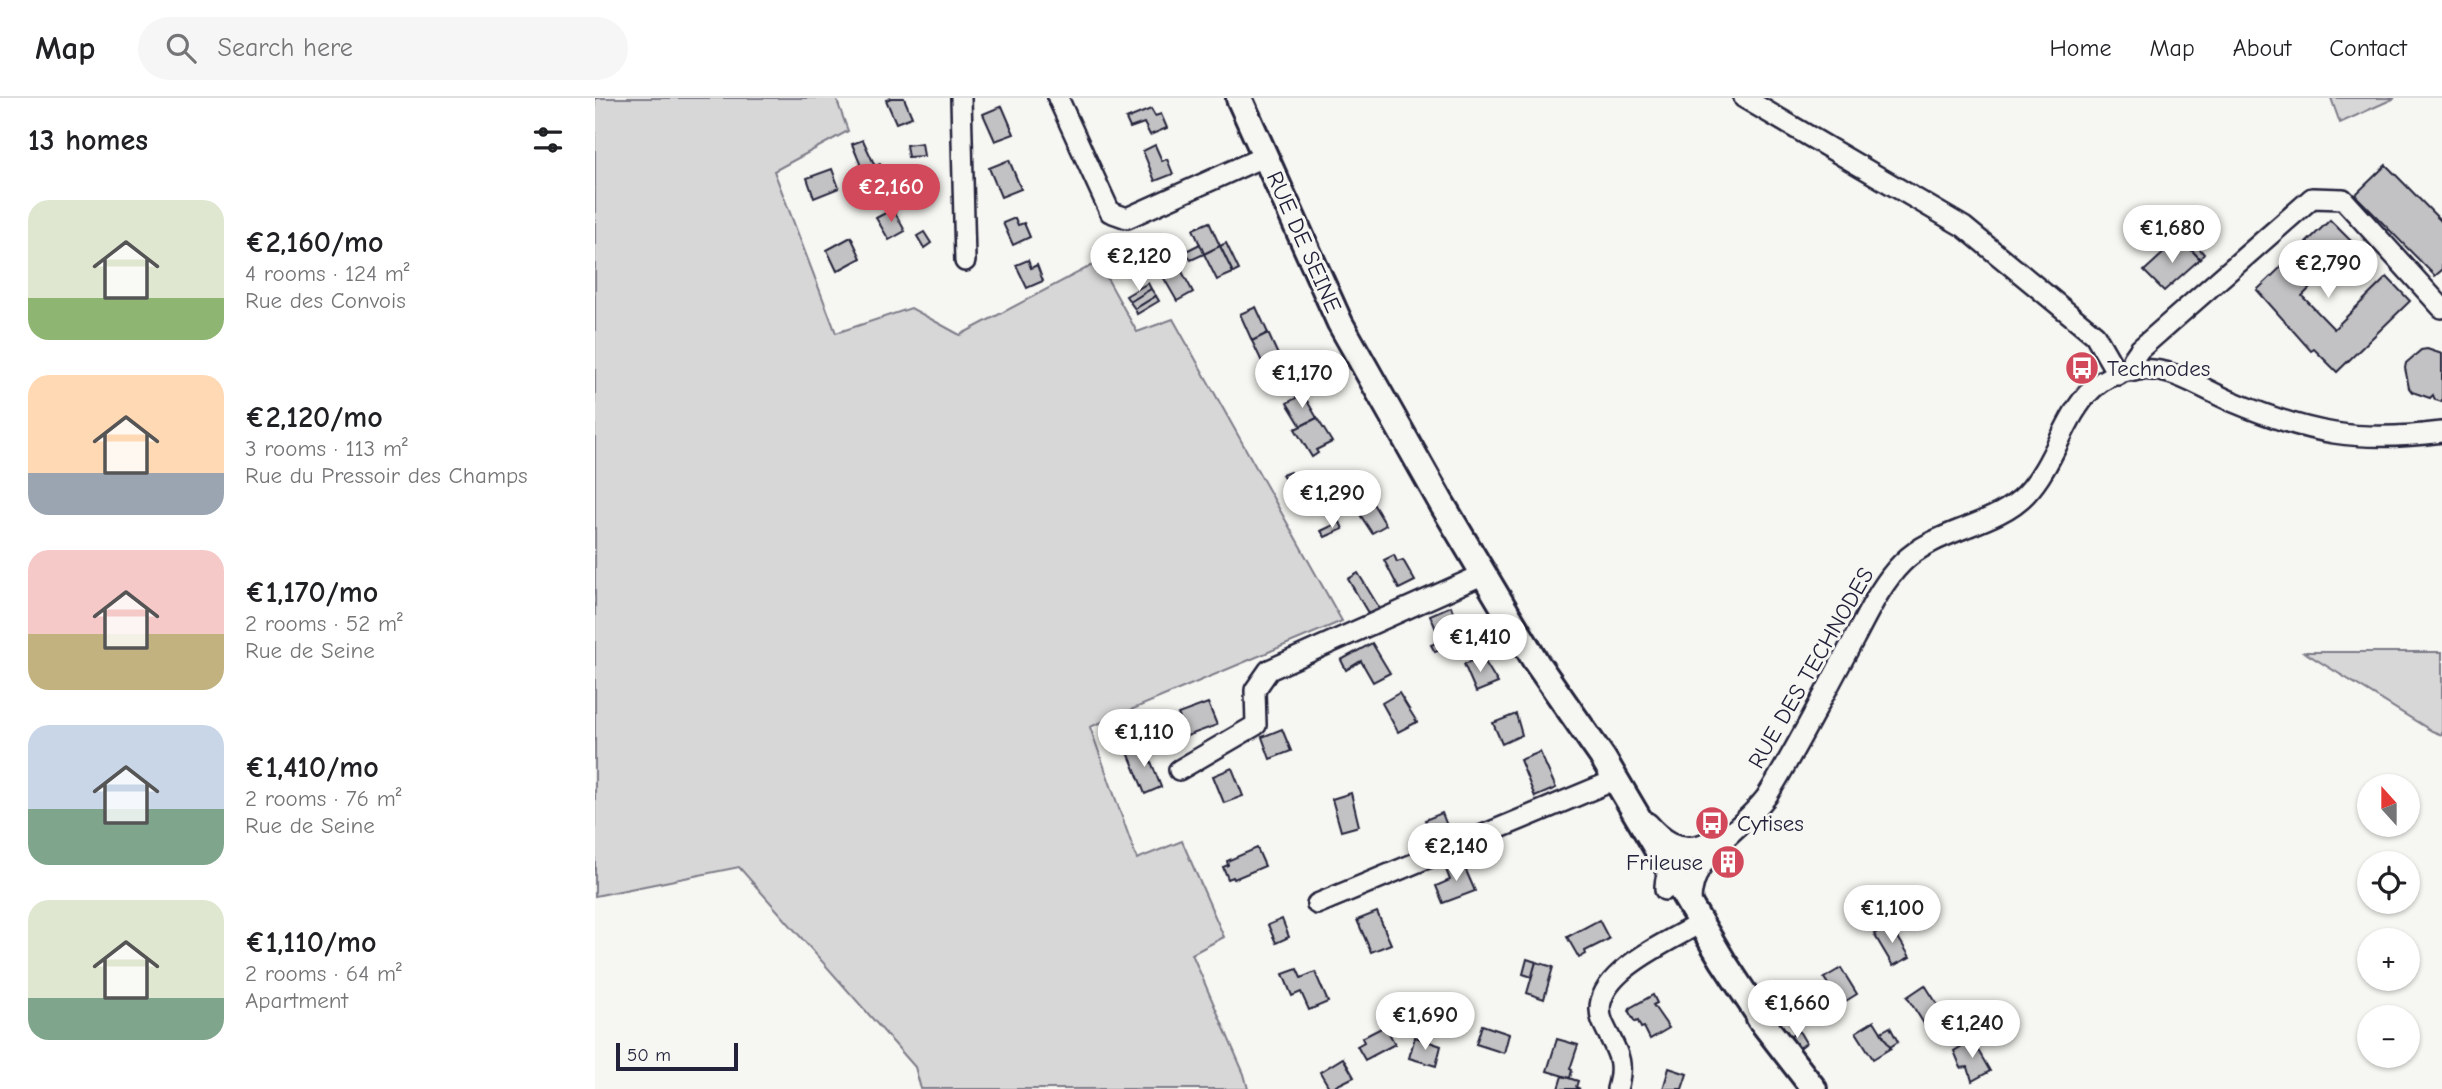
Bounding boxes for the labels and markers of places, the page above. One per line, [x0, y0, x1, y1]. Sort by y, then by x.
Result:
pin: €2,160 [834, 164, 948, 224]
pin: €1,680 [2115, 206, 2229, 265]
pin: €2,120 [1082, 234, 1196, 293]
pin: €2,790 [2271, 240, 2385, 300]
bus stop icon: Technodes [2063, 349, 2101, 387]
pin: €1,170 [1245, 350, 1359, 410]
place label: Technodes [2107, 355, 2210, 382]
pin: €1,290 [1275, 470, 1389, 530]
pin: €1,410 [1423, 614, 1537, 674]
pin: €1,110 [1087, 710, 1201, 769]
bus stop icon: Cytises [1693, 804, 1731, 842]
place label: Cytises [1737, 810, 1804, 837]
pin: €2,140 [1399, 824, 1513, 883]
building icon: Frileuse [1709, 843, 1747, 881]
place label: Frileuse [1626, 849, 1703, 876]
pin: €1,100 [1835, 886, 1949, 945]
pin: €1,660 [1740, 981, 1854, 1040]
pin: €1,690 [1368, 992, 1482, 1052]
pin: €1,240 [1915, 1000, 2029, 1060]

